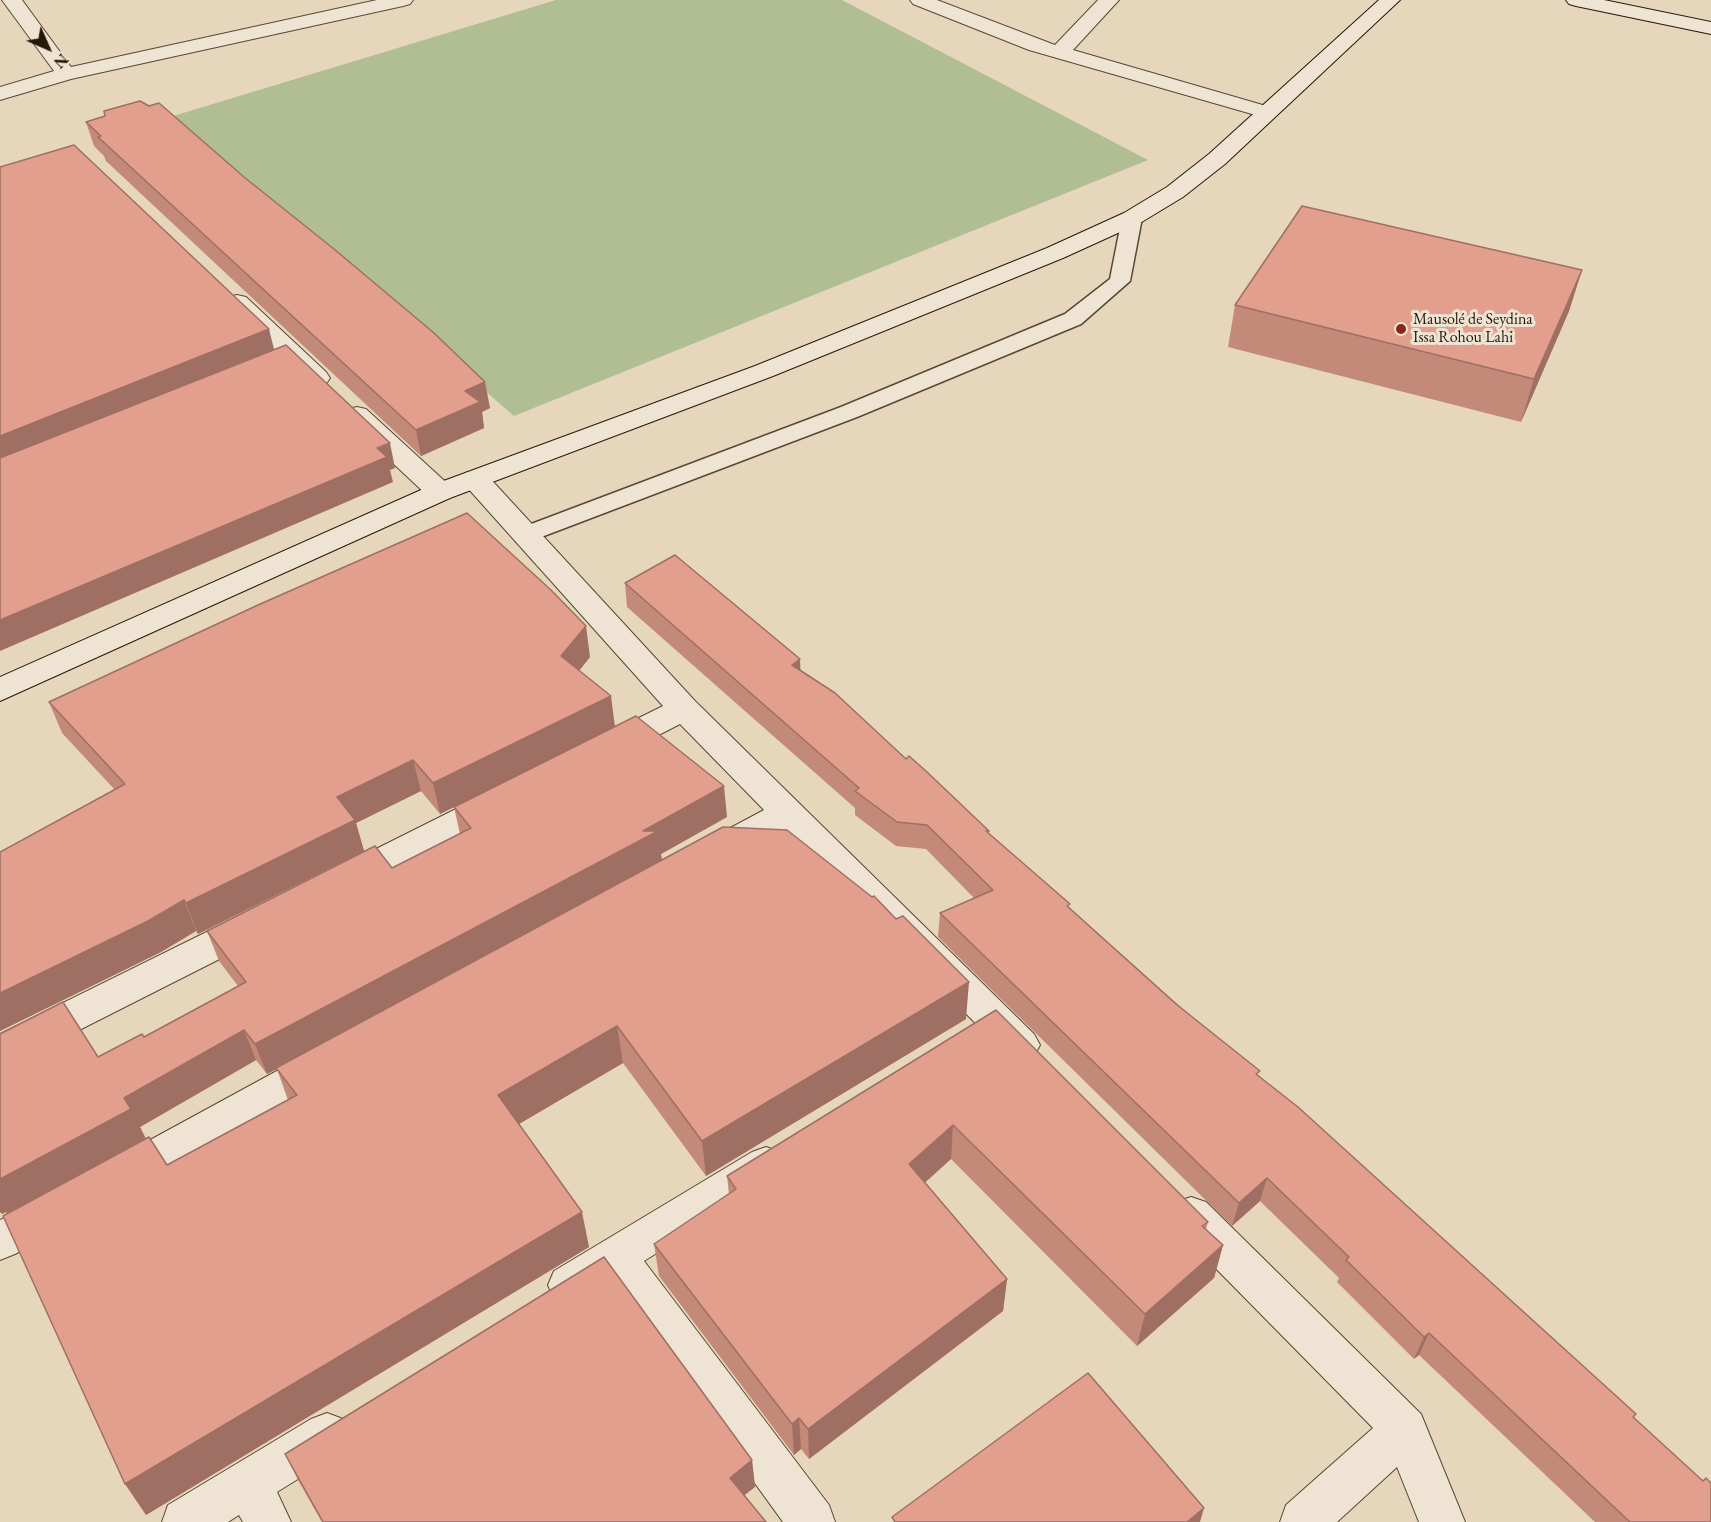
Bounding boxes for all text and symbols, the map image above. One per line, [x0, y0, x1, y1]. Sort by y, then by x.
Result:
north arrow [18, 18, 78, 78]
text: N [49, 49, 73, 73]
place label: Mausolé de Seydina Issa Rohou Lahi [1413, 310, 1533, 348]
marker: Mausolé de Seydina Issa Rohou Lahi [1394, 322, 1408, 336]

